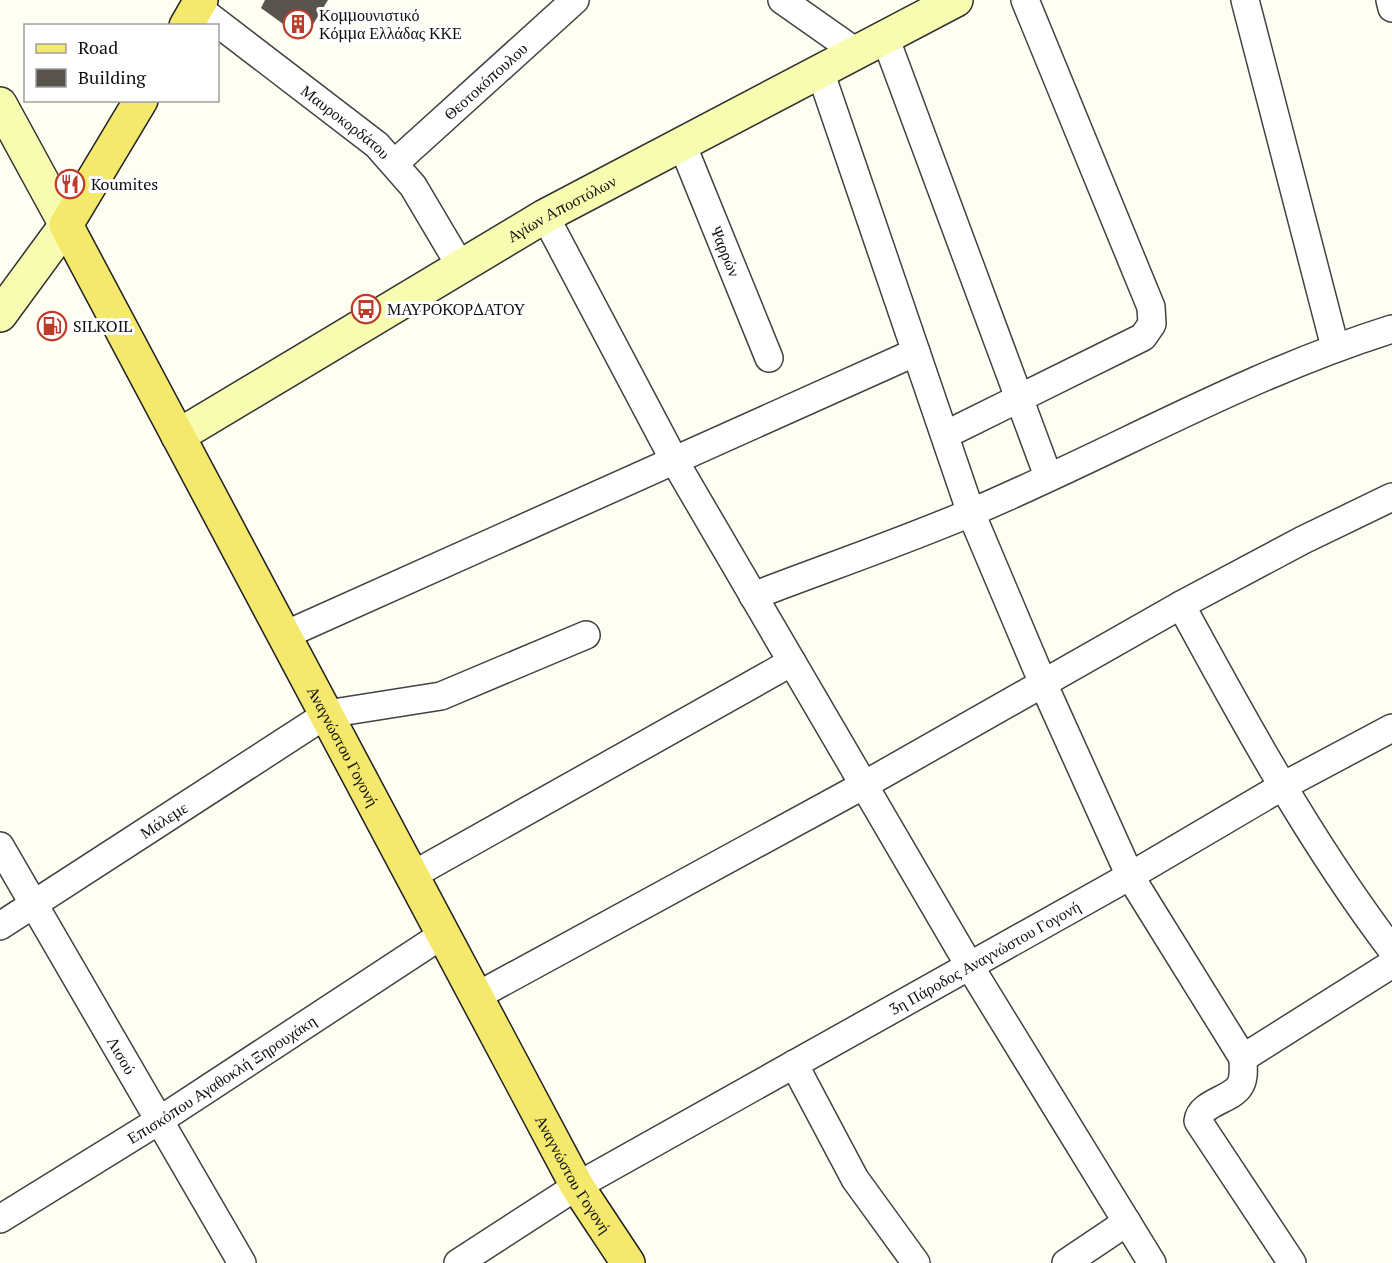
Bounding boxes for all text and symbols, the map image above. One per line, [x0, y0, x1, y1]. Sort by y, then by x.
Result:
place label: Κομμουνιστικό Κόμμα Ελλάδας ΚΚΕ [319, 4, 462, 44]
building icon: Κομμουνιστικό Κόμμα Ελλάδας ΚΚΕ [282, 8, 314, 40]
legend [24, 24, 219, 102]
text: Road [78, 35, 118, 59]
street label: Θεοτοκόπουλου [439, 37, 532, 125]
text: Building [78, 65, 146, 89]
street label: Μαυροκορδάτου [296, 80, 396, 164]
restaurant icon: Koumites [54, 168, 86, 200]
street label: Αγίων Αποστόλων [503, 170, 620, 247]
place label: Koumites [91, 173, 158, 195]
street label: Ψαρρών [706, 223, 746, 280]
bus stop icon: ΜΑΥΡΟΚΟΡΔΑΤΟΥ [350, 293, 382, 325]
place label: ΜΑΥΡΟΚΟΡΔΑΤΟΥ [387, 298, 526, 320]
fuel station icon: SILKOIL [36, 310, 68, 342]
place label: SILKOIL [73, 315, 132, 337]
street label: Αναγνώστου Γογονή [302, 682, 384, 810]
street label: Μάλεμε [135, 796, 192, 844]
street label: 3η Πάροδος Αναγνώστου Γογονή [885, 895, 1084, 1020]
street label: Επισκόπου Αγαθοκλή Ξηρουχάκη [123, 1010, 320, 1149]
street label: Λισού [102, 1032, 141, 1078]
street label: Αναγνώστου Γογονή [530, 1111, 616, 1238]

